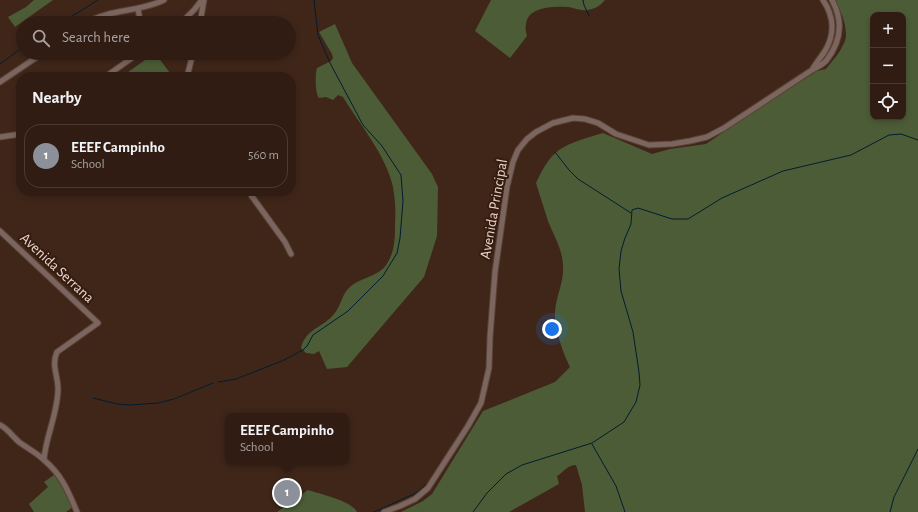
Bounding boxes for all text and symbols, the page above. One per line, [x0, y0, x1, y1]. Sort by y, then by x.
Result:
map controls [870, 12, 906, 120]
button: + [870, 12, 906, 48]
search box [16, 16, 296, 60]
icon: search [30, 27, 52, 49]
text: Search here [62, 30, 130, 45]
button: − [870, 48, 906, 84]
button: locate [870, 84, 906, 120]
text: Nearby [32, 89, 82, 106]
text: EEEF Campinho [71, 140, 165, 155]
text: 1 [44, 149, 48, 162]
text: 560 m [248, 149, 279, 162]
text: School [71, 158, 105, 171]
street label: Avenida Principal [478, 158, 510, 260]
street label: Avenida Serrana [17, 230, 97, 306]
your location [542, 319, 562, 339]
popup [225, 413, 349, 465]
text: EEEF Campinho [240, 423, 334, 438]
text: School [240, 441, 274, 454]
pin: 1 [274, 478, 300, 508]

